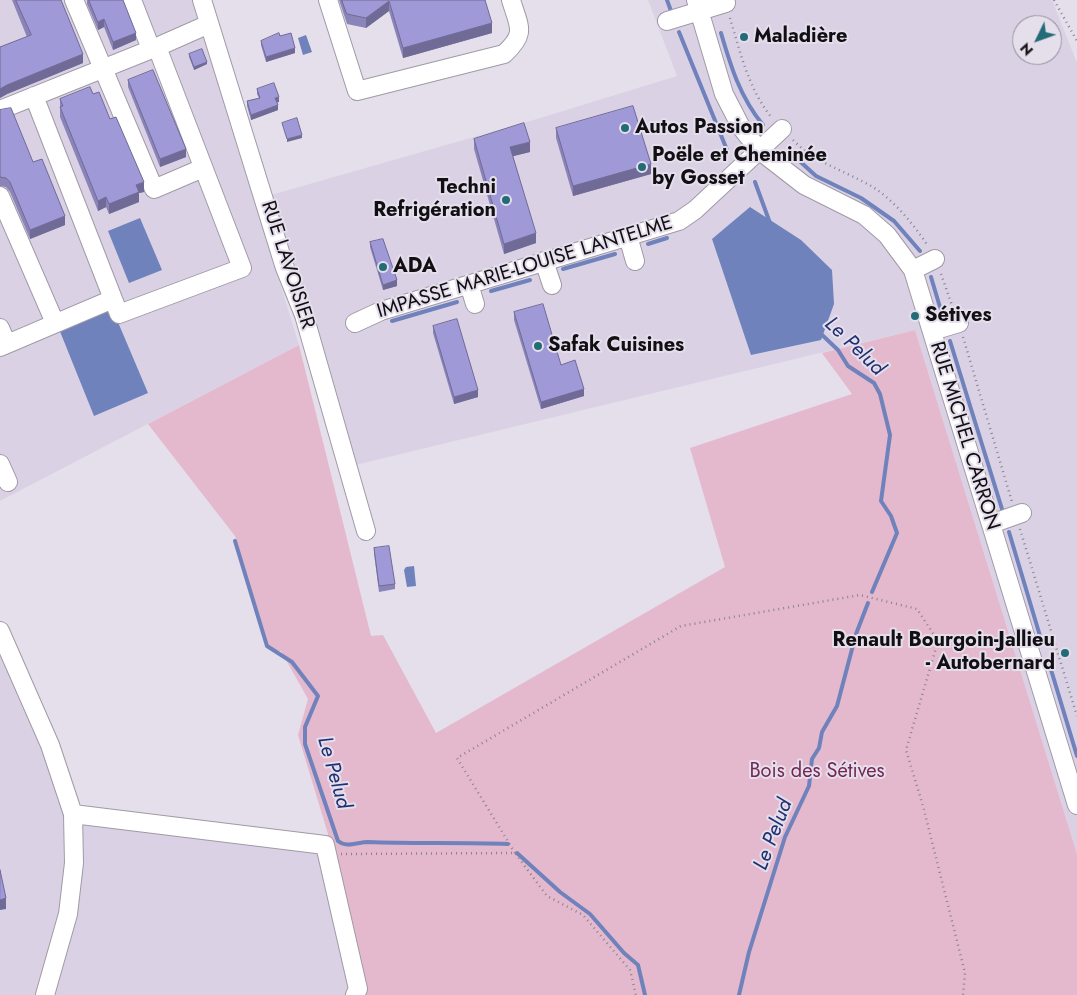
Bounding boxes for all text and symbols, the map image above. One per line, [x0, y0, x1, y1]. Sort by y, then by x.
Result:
north arrow [1012, 15, 1062, 65]
place label: Maladière [754, 25, 847, 49]
marker: Maladière [738, 31, 750, 43]
text: N [1015, 39, 1038, 60]
place label: Autos Passion [635, 116, 764, 140]
marker: Autos Passion [619, 122, 631, 134]
place label: Poële et Cheminée by Gosset [652, 144, 827, 191]
marker: Poële et Cheminée by Gosset [636, 161, 648, 173]
place label: Techni Refrigération [373, 176, 496, 223]
marker: Techni Refrigération [500, 194, 512, 206]
street label: RUE LAVOISIER [255, 198, 319, 332]
street label: IMPASSE MARIE-LOUISE LANTELME [374, 212, 676, 324]
place label: ADA [393, 255, 436, 279]
marker: ADA [377, 261, 389, 273]
place label: Sétives [925, 304, 992, 328]
marker: Sétives [909, 310, 921, 322]
water label: Le Pelud [819, 312, 889, 382]
place label: Safak Cuisines [548, 334, 684, 358]
street label: RUE MICHEL CARRON [924, 339, 1004, 533]
marker: Safak Cuisines [532, 340, 544, 352]
place label: Renault Bourgoin-Jallieu - Autobernard [832, 629, 1055, 676]
marker: Renault Bourgoin-Jallieu - Autobernard [1059, 647, 1071, 659]
water label: Le Pelud [311, 734, 355, 812]
park label: Bois des Sétives [749, 760, 885, 784]
water label: Le Pelud [749, 796, 799, 874]

